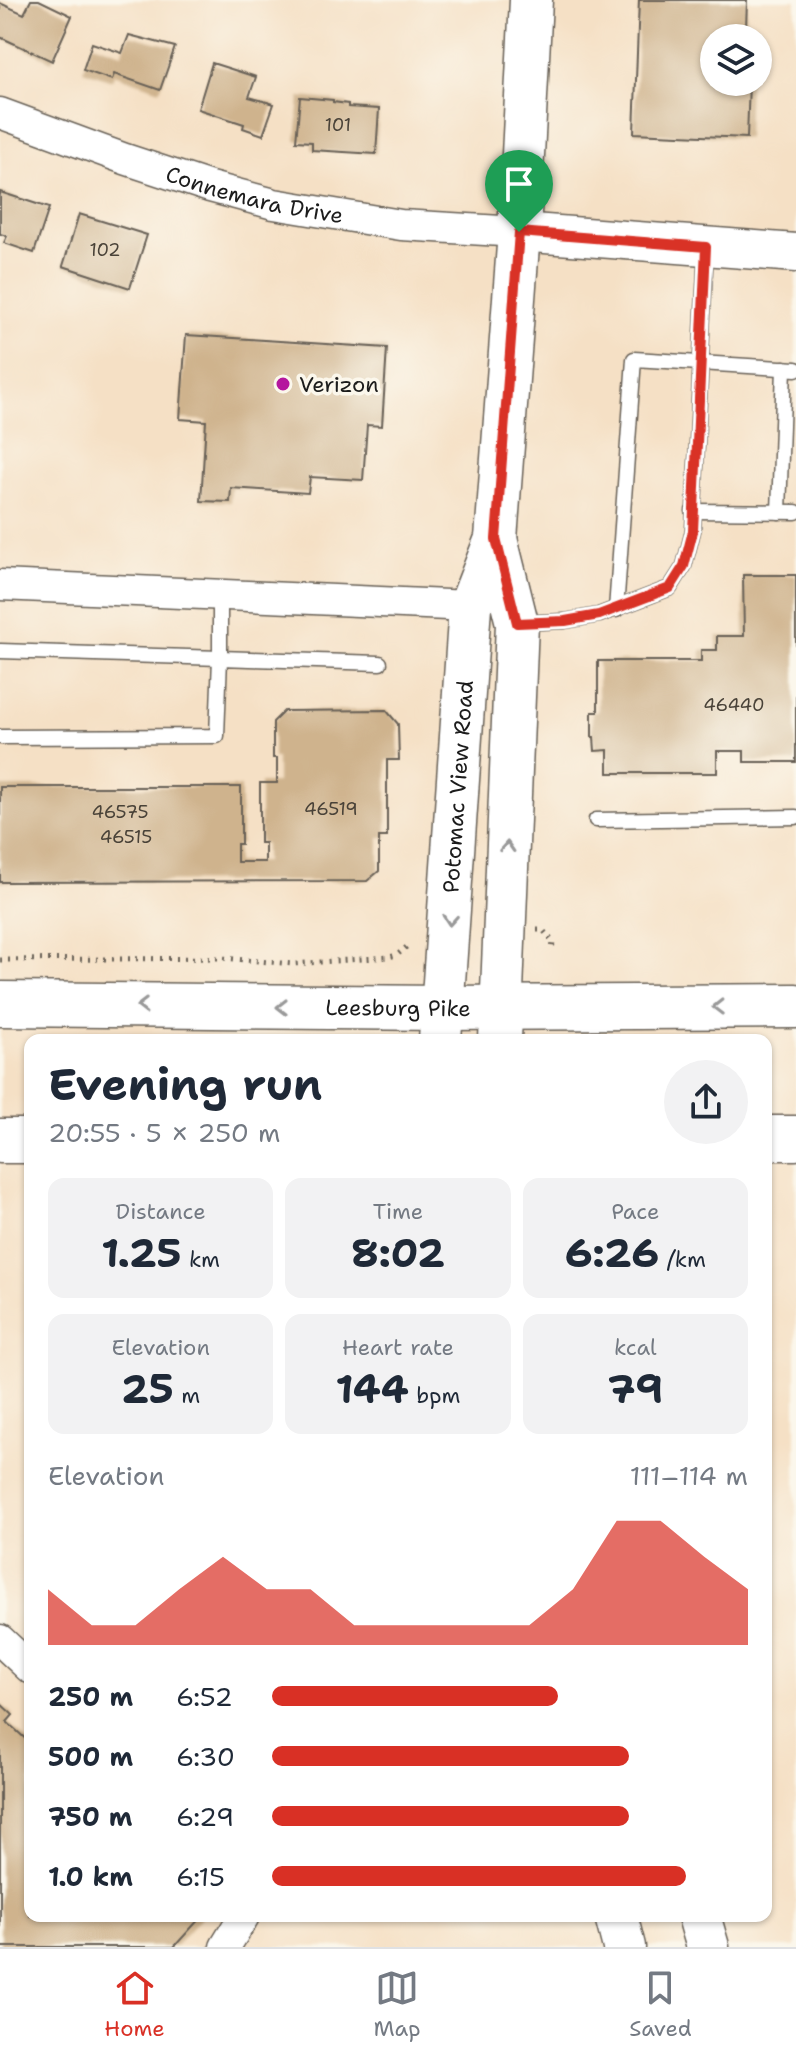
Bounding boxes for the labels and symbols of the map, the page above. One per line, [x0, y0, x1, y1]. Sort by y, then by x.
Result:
house number: 101 [325, 113, 351, 137]
pin [485, 150, 553, 232]
street label: Connemara Drive [162, 159, 345, 230]
house number: 102 [89, 238, 121, 262]
place label: Verizon [299, 370, 379, 399]
marker: Verizon [274, 375, 292, 393]
street label: Potomac View Road [436, 679, 480, 894]
house number: 46440 [703, 693, 765, 717]
house number: 46519 [304, 797, 358, 821]
house number: 46575 [91, 800, 149, 824]
house number: 46515 [100, 825, 152, 849]
one-way arrow [499, 840, 516, 853]
one-way arrow [442, 913, 459, 926]
street label: Leesburg Pike [325, 993, 471, 1023]
one-way arrow [135, 997, 148, 1015]
one-way arrow [275, 998, 288, 1016]
one-way arrow [711, 998, 724, 1016]

